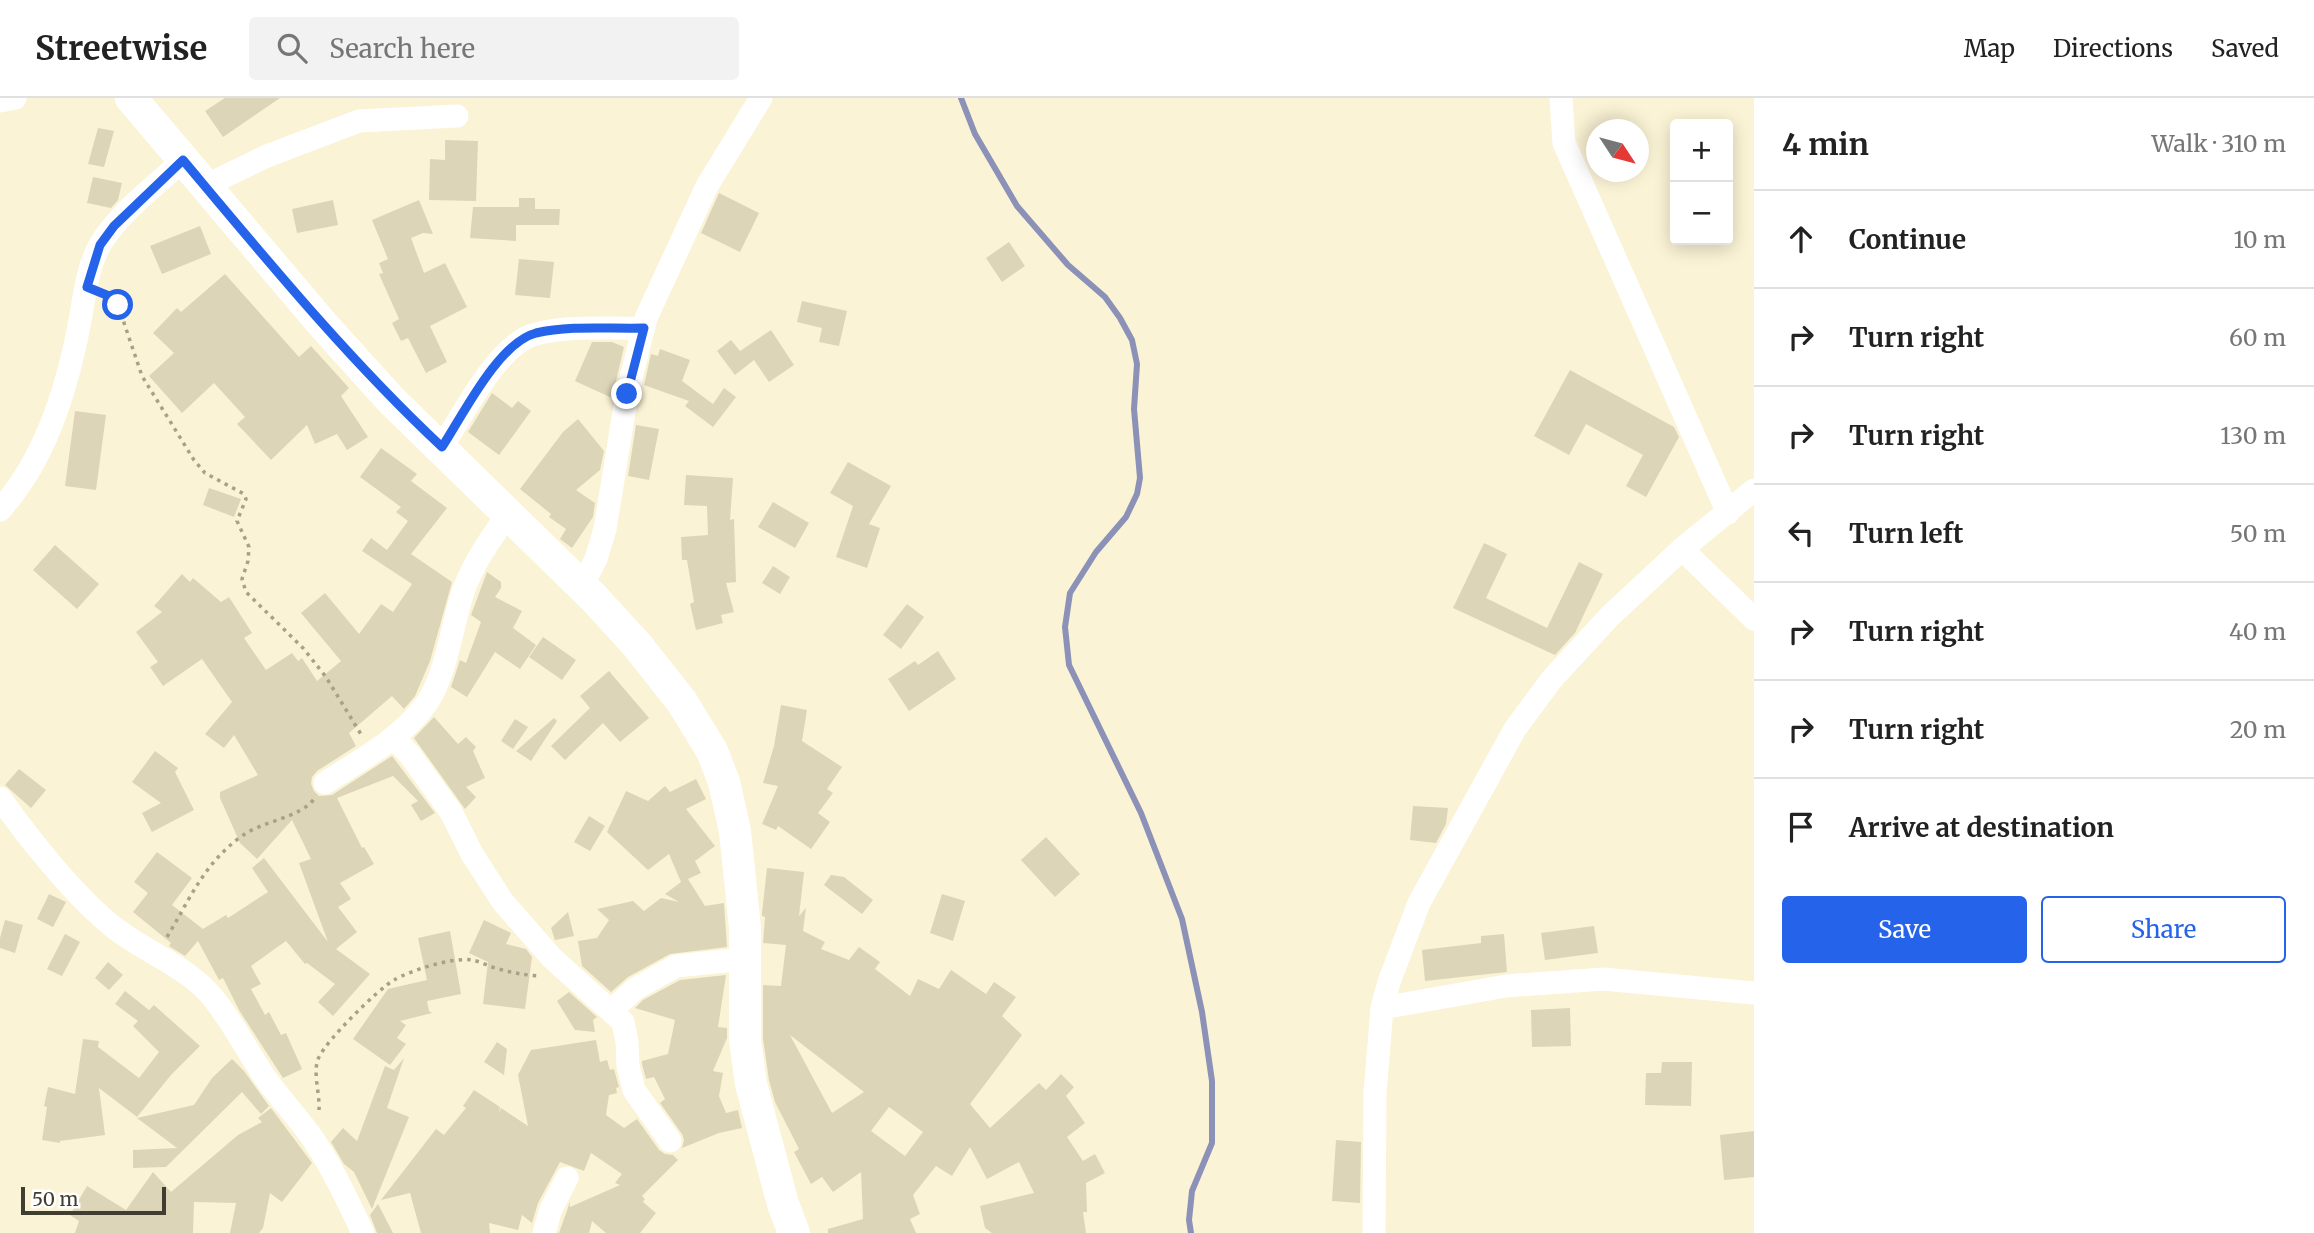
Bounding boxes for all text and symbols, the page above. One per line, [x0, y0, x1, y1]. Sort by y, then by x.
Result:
search box [249, 17, 739, 80]
text: Streetwise [35, 28, 207, 69]
icon: search [273, 29, 311, 67]
text: Search here [329, 32, 475, 65]
text: Map [1964, 33, 2015, 64]
text: Directions [2053, 33, 2173, 64]
text: Saved [2211, 33, 2279, 64]
north arrow [1586, 119, 1649, 182]
map controls [1670, 119, 1733, 245]
button: + [1670, 119, 1733, 182]
text: 4 min [1782, 125, 1869, 163]
text: Walk · 310 m [2152, 129, 2286, 158]
button: − [1670, 182, 1733, 245]
icon: ahead [1782, 220, 1820, 258]
text: Continue [1849, 223, 1966, 256]
text: 10 m [2233, 225, 2286, 254]
route start [102, 289, 133, 320]
icon: right [1782, 318, 1820, 356]
text: Turn right [1849, 321, 1984, 354]
text: 60 m [2229, 323, 2286, 352]
route end [611, 378, 642, 409]
icon: right [1782, 416, 1820, 454]
text: Turn right [1849, 419, 1984, 452]
text: 130 m [2220, 421, 2286, 450]
icon: left [1782, 514, 1820, 552]
text: Turn left [1849, 517, 1963, 550]
text: 50 m [2230, 519, 2286, 548]
icon: right [1782, 612, 1820, 650]
text: Turn right [1849, 615, 1984, 648]
text: 40 m [2229, 617, 2286, 646]
icon: right [1782, 710, 1820, 748]
text: Turn right [1849, 713, 1984, 746]
text: 20 m [2230, 715, 2286, 744]
icon: arrive [1782, 808, 1820, 846]
text: Arrive at destination [1849, 811, 2114, 844]
button: Save [1782, 896, 2027, 963]
button: Share [2041, 896, 2286, 963]
scale bar [21, 1184, 166, 1216]
text: 50 m [32, 1187, 78, 1211]

